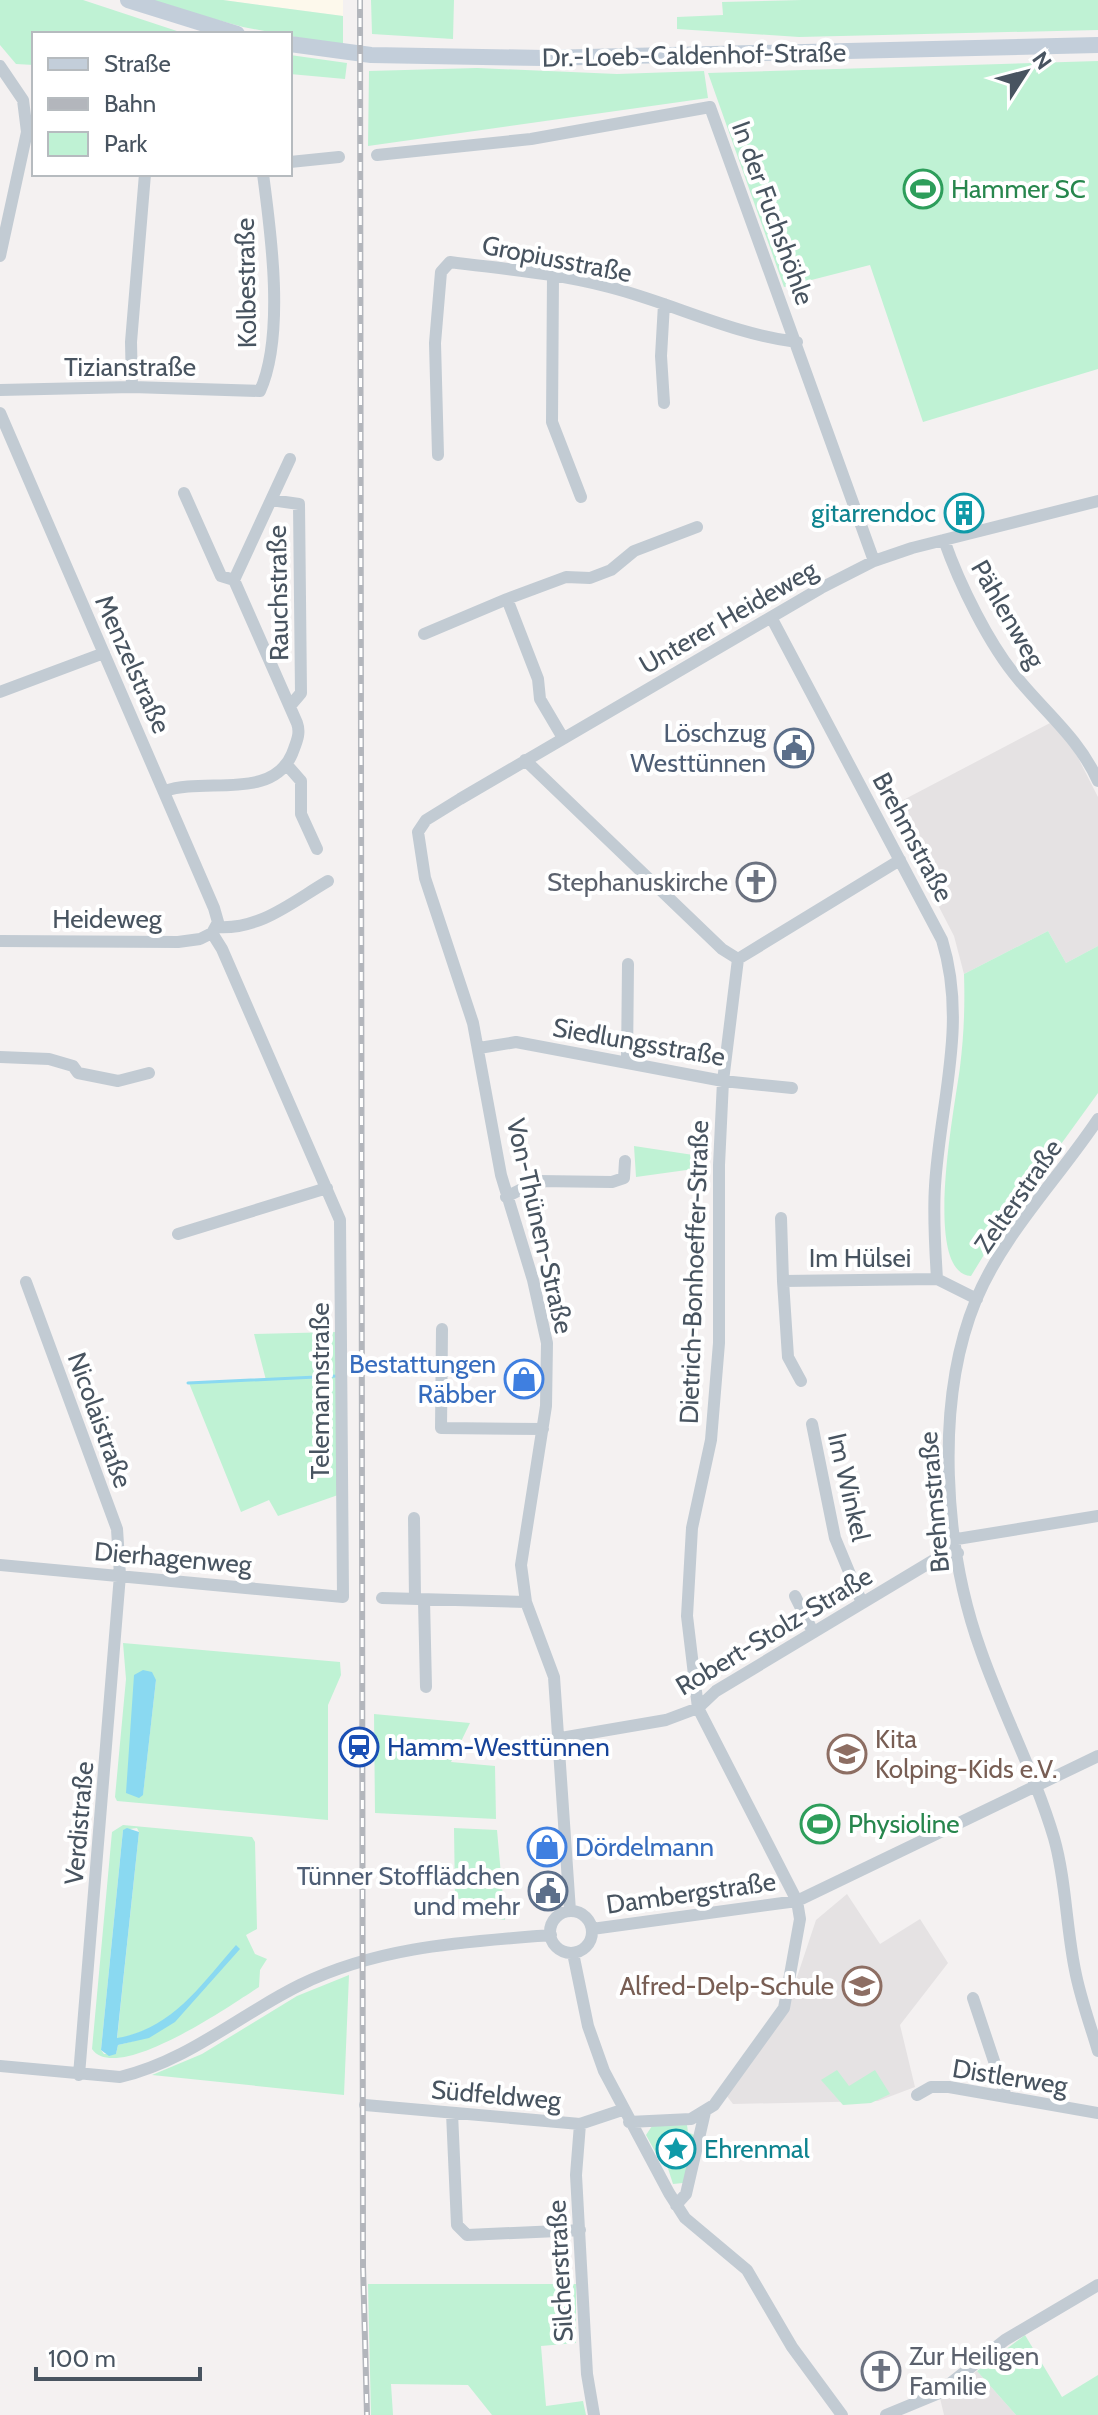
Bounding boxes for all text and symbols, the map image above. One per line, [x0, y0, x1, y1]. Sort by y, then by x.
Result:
legend [32, 32, 292, 176]
north arrow [986, 32, 1066, 112]
street label: Dr.-Loeb-Caldenhof-Straße [542, 36, 846, 74]
text: N [1026, 46, 1057, 75]
text: Straße [104, 49, 171, 78]
text: Bahn [104, 89, 156, 118]
street label: In der Fuchshöhle [725, 117, 821, 309]
text: Park [104, 129, 147, 158]
sports icon: Hammer SC [902, 168, 944, 210]
place label: Hammer SC [951, 173, 1086, 205]
street label: Kolbestraße [229, 218, 263, 348]
street label: Gropiusstraße [479, 229, 635, 289]
street label: Tizianstraße [64, 351, 196, 383]
building icon: gitarrendoc [943, 492, 985, 534]
place label: gitarrendoc [811, 497, 936, 529]
street label: Rauchstraße [261, 525, 295, 661]
street label: Unterer Heideweg [634, 553, 823, 681]
street label: Pählenweg [964, 554, 1052, 675]
street label: Menzelstraße [88, 590, 178, 738]
place label: Löschzug Westtünnen [630, 717, 767, 779]
public building icon: Löschzug Westtünnen [773, 727, 815, 769]
street label: Brehmstraße [866, 767, 960, 907]
church icon: Stephanuskirche [735, 861, 777, 903]
place label: Stephanuskirche [547, 866, 728, 898]
street label: Heideweg [52, 903, 163, 935]
street label: Siedlungsstraße [550, 1011, 728, 1073]
street label: Von-Thünen-Straße [500, 1115, 580, 1337]
street label: Dietrich-Bonhoeffer-Straße [673, 1120, 715, 1424]
street label: Zelterstraße [967, 1133, 1069, 1259]
street label: Im Hülsei [809, 1242, 911, 1274]
street label: Telemannstraße [304, 1302, 336, 1480]
street label: Nicolaistraße [61, 1348, 139, 1492]
place label: Bestattungen Räbber [349, 1348, 497, 1410]
shop icon: Bestattungen Räbber [503, 1358, 545, 1400]
street label: Im Winkel [821, 1430, 877, 1544]
street label: Brehmstraße [912, 1430, 956, 1574]
street label: Dierhagenweg [93, 1535, 254, 1581]
street label: Robert-Stolz-Straße [670, 1560, 878, 1702]
place label: Kita Kolping-Kids e.V. [875, 1723, 1057, 1785]
station icon: Hamm-Westtünnen [338, 1726, 380, 1768]
place label: Hamm-Westtünnen [387, 1731, 610, 1763]
school or university icon: Kita Kolping-Kids e.V. [826, 1733, 868, 1775]
street label: Verdistraße [58, 1760, 100, 1886]
sports icon: Physioline [799, 1803, 841, 1845]
place label: Physioline [848, 1808, 960, 1840]
shop icon: Dördelmann [526, 1826, 568, 1868]
place label: Dördelmann [575, 1831, 714, 1863]
place label: Tünner Stofflädchen und mehr [297, 1860, 521, 1922]
street label: Dambergstraße [604, 1865, 778, 1921]
public building icon: Tünner Stofflädchen und mehr [527, 1870, 569, 1912]
school or university icon: Alfred-Delp-Schule [841, 1965, 883, 2007]
place label: Alfred-Delp-Schule [619, 1970, 834, 2002]
street label: Distlerweg [950, 2052, 1071, 2102]
street label: Südfeldweg [430, 2073, 563, 2117]
place icon: Ehrenmal [655, 2128, 697, 2170]
place label: Ehrenmal [704, 2133, 810, 2165]
street label: Silcherstraße [540, 2199, 580, 2343]
scale bar [36, 2331, 200, 2381]
place label: Zur Heiligen Familie [909, 2340, 1039, 2402]
text: 100 m [48, 2344, 116, 2373]
church icon: Zur Heiligen Familie [860, 2350, 902, 2392]

